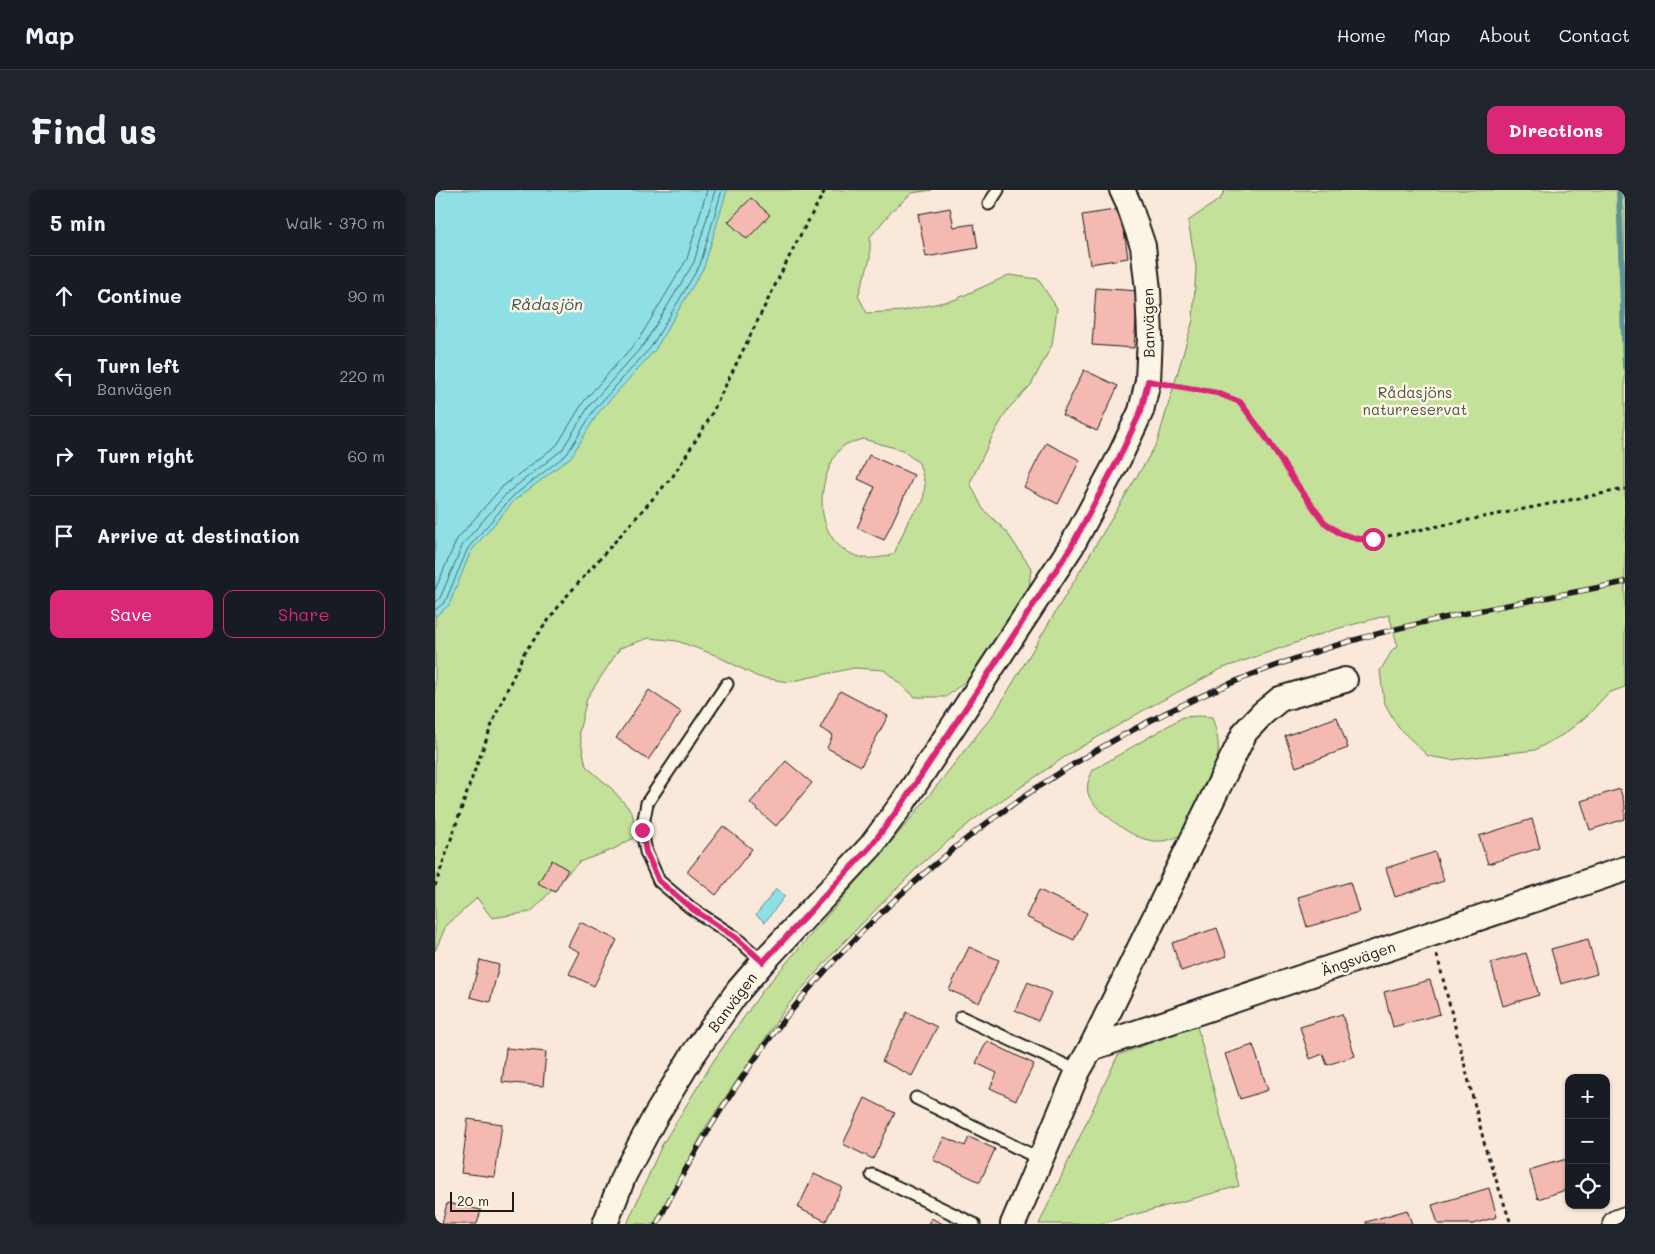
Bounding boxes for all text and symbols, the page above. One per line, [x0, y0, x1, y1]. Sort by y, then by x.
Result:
text: Map [25, 19, 74, 50]
text: Home [1337, 23, 1386, 47]
text: Map [1414, 23, 1450, 47]
text: About [1478, 23, 1531, 47]
text: Contact [1559, 23, 1630, 47]
button: Directions [1487, 106, 1625, 154]
text: Find us [30, 107, 157, 153]
text: 5 min [50, 209, 106, 236]
text: Walk · 370 m [285, 212, 385, 233]
icon: ahead [50, 282, 78, 310]
text: Continue [97, 283, 182, 308]
text: 90 m [348, 285, 385, 306]
street label: Banvägen [1137, 288, 1159, 358]
water label: Rådasjön [511, 293, 583, 314]
text: Turn left [97, 353, 180, 378]
icon: left [50, 362, 78, 390]
text: 220 m [339, 365, 385, 386]
text: Banvägen [97, 378, 172, 399]
park label: Rådasjöns naturreservat [1363, 382, 1467, 419]
icon: right [50, 442, 78, 470]
text: Turn right [97, 443, 194, 468]
text: 60 m [348, 445, 385, 466]
icon: arrive [50, 522, 78, 550]
text: Arrive at destination [97, 523, 300, 548]
route start [1362, 528, 1385, 551]
button: Save [50, 590, 213, 638]
button: Share [223, 590, 385, 638]
route end [631, 819, 654, 842]
street label: Ängsvägen [1318, 936, 1398, 980]
street label: Banvägen [703, 968, 761, 1036]
map controls [1565, 1074, 1610, 1209]
button: + [1565, 1074, 1610, 1119]
button: − [1565, 1119, 1610, 1164]
button: locate [1565, 1164, 1610, 1209]
scale bar [450, 1189, 514, 1212]
text: 20 m [457, 1191, 489, 1210]

